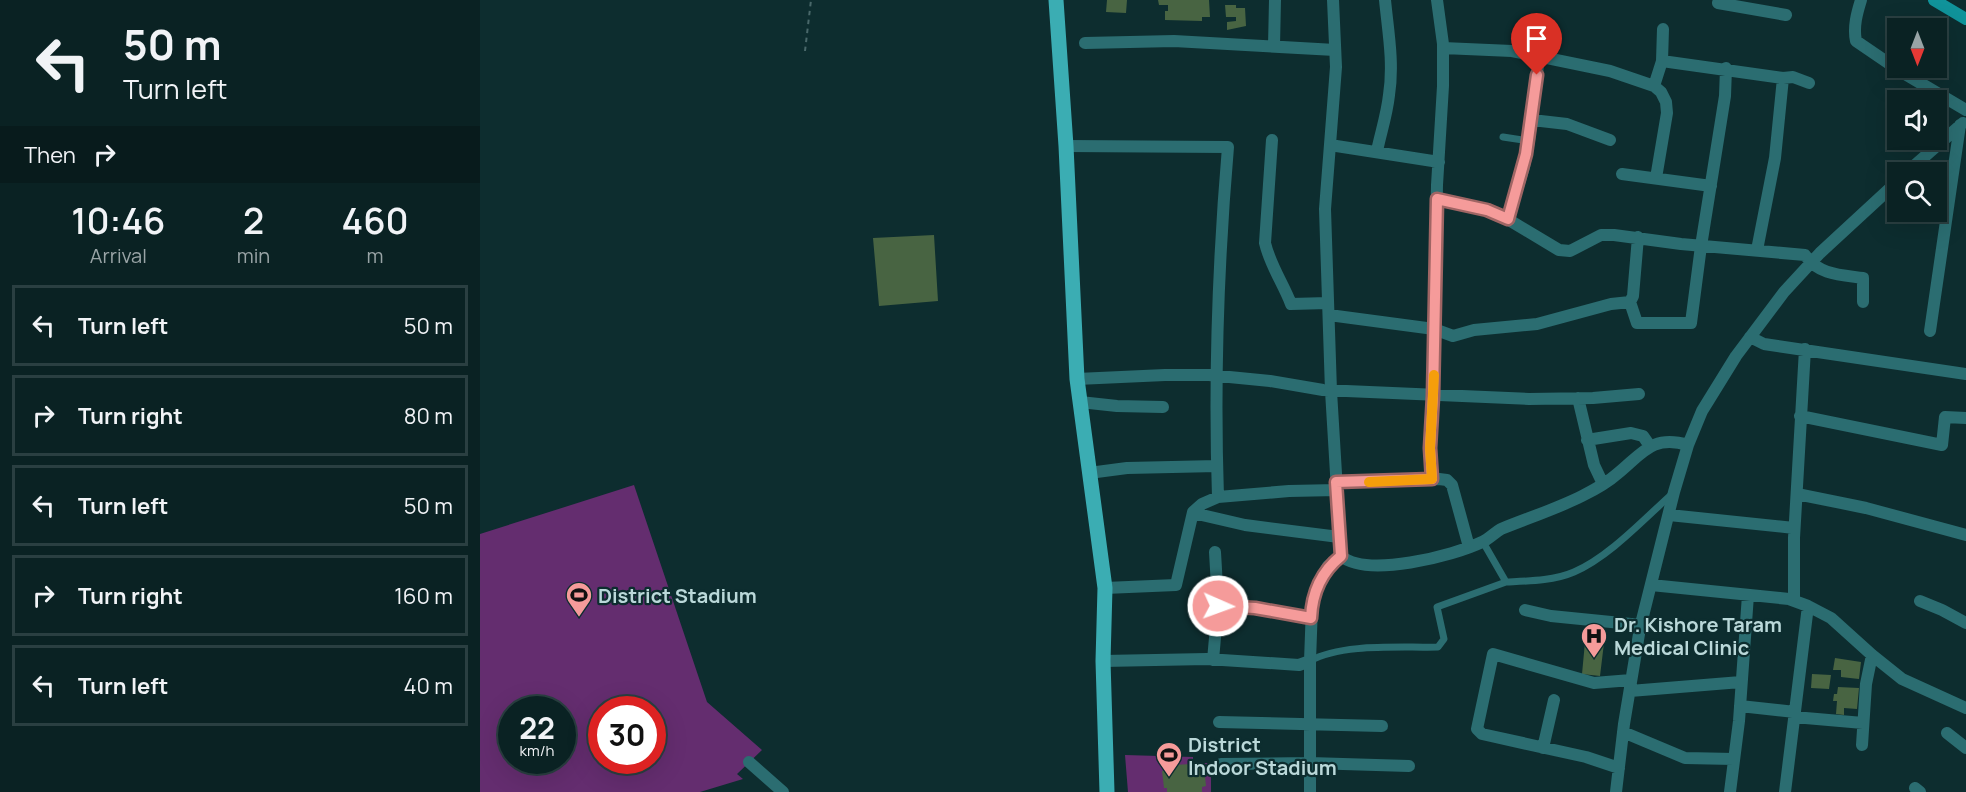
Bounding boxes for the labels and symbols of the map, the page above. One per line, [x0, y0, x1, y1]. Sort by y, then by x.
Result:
pin [1511, 13, 1562, 75]
north arrow [1887, 18, 1947, 78]
position arrow [1186, 574, 1250, 638]
sports icon: District Stadium [564, 580, 594, 618]
place label: District Stadium [598, 582, 757, 609]
place label: Dr. Kishore Taram Medical Clinic [1614, 611, 1782, 661]
hospital icon: Dr. Kishore Taram Medical Clinic [1579, 621, 1609, 659]
speed limit sign: 30 [588, 696, 666, 774]
place label: District Indoor Stadium [1188, 731, 1337, 781]
sports icon: District Indoor Stadium [1154, 740, 1184, 778]

